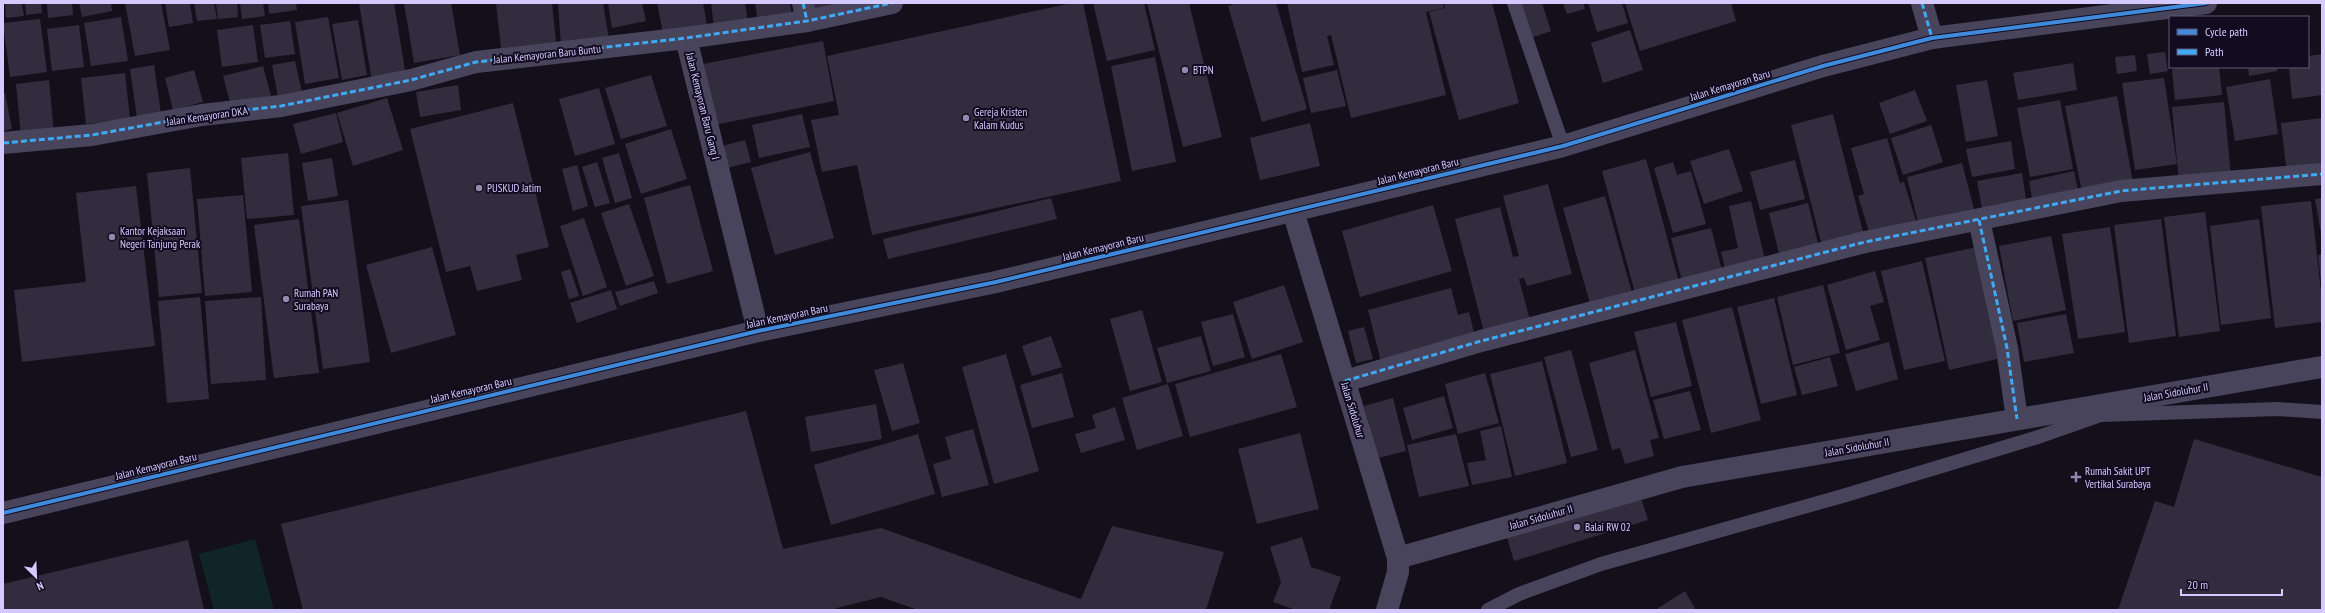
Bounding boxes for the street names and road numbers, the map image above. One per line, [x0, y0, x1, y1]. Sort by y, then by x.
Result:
street label: Jalan Kemayoran Baru Buntu [492, 41, 602, 67]
street label: Jalan Kemayoran Baru Gang I [683, 50, 723, 161]
street label: Jalan Kemayoran Baru [1687, 66, 1772, 104]
street label: Jalan Kemayoran DKA [164, 103, 249, 129]
street label: Jalan Kemayoran Baru [1375, 154, 1460, 188]
street label: Jalan Kemayoran Baru [1060, 230, 1145, 264]
street label: Jalan Kemayoran Baru [744, 300, 829, 332]
street label: Jalan Kemayoran Baru [428, 374, 513, 406]
street label: Jalan Sidoluhur [1338, 379, 1368, 440]
street label: Jalan Sidoluhur II [2142, 379, 2209, 405]
street label: Jalan Sidoluhur II [1823, 434, 1890, 460]
street label: Jalan Kemayoran Baru [113, 449, 198, 483]
street label: Jalan Sidoluhur II [1507, 501, 1574, 533]

